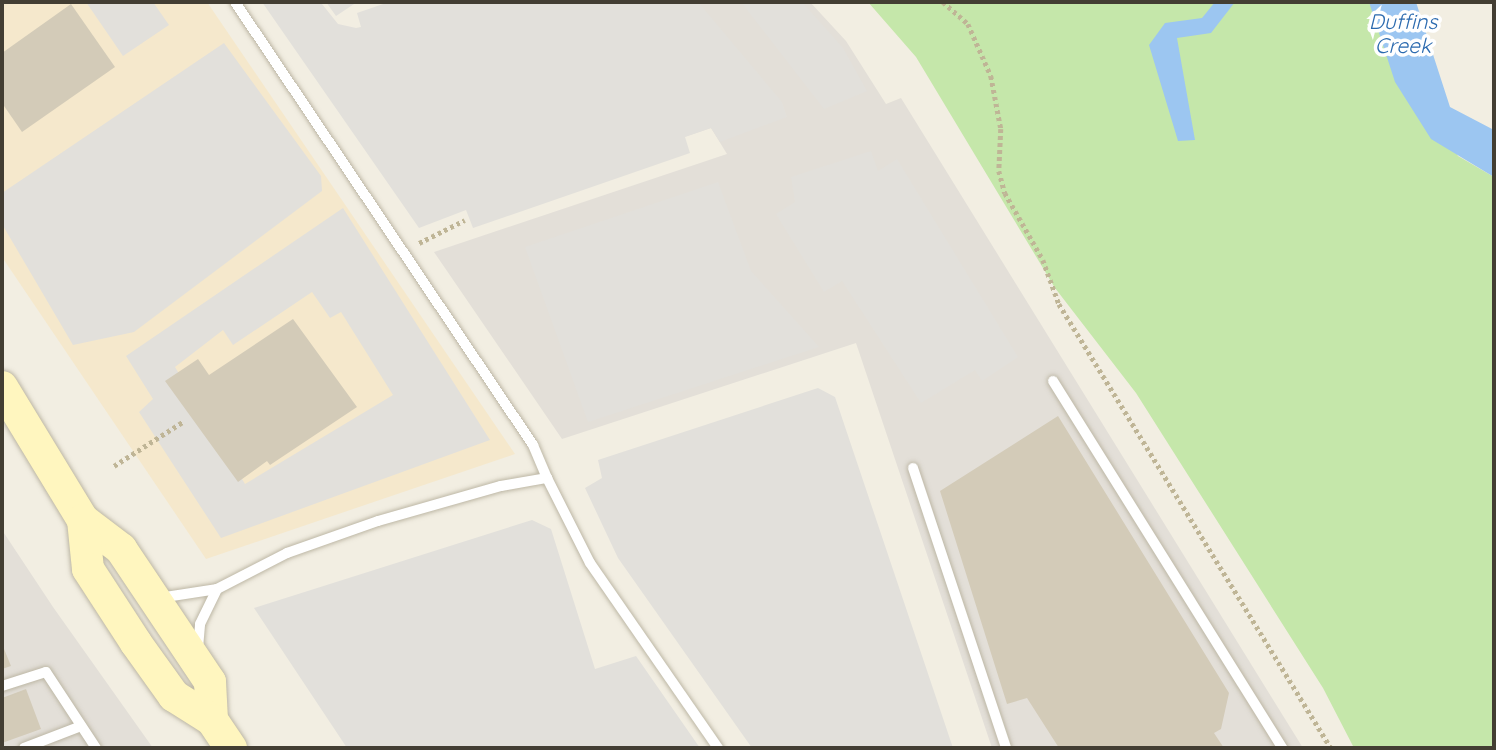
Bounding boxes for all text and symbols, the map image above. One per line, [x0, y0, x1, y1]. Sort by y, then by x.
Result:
water label: Duffins Creek [1369, 8, 1437, 58]

